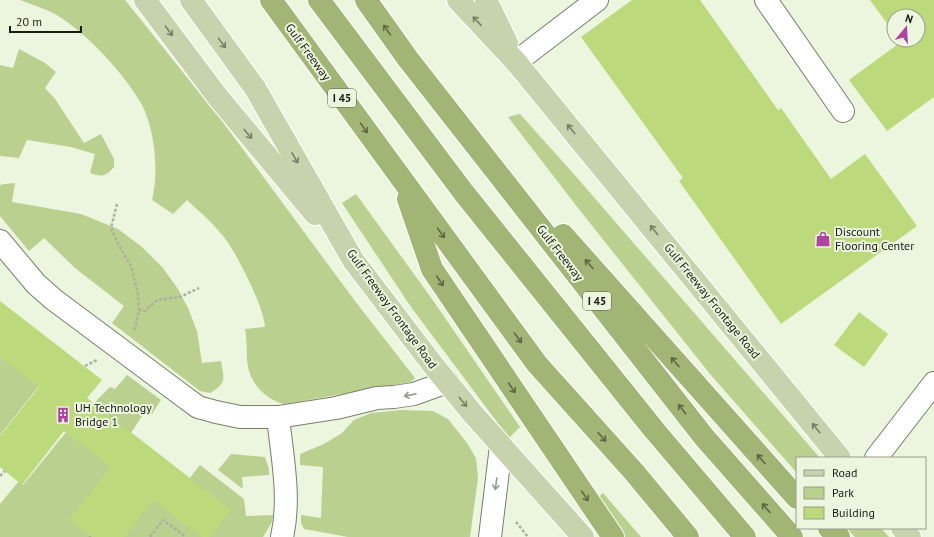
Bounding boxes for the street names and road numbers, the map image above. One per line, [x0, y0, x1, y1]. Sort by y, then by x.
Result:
street label: Gulf Freeway [283, 20, 334, 84]
road number: I 45 [328, 89, 356, 107]
street label: Gulf Freeway [534, 222, 587, 284]
street label: Gulf Freeway Frontage Road [661, 240, 764, 361]
street label: Gulf Freeway Frontage Road [344, 246, 441, 371]
road number: I 45 [583, 292, 611, 310]

